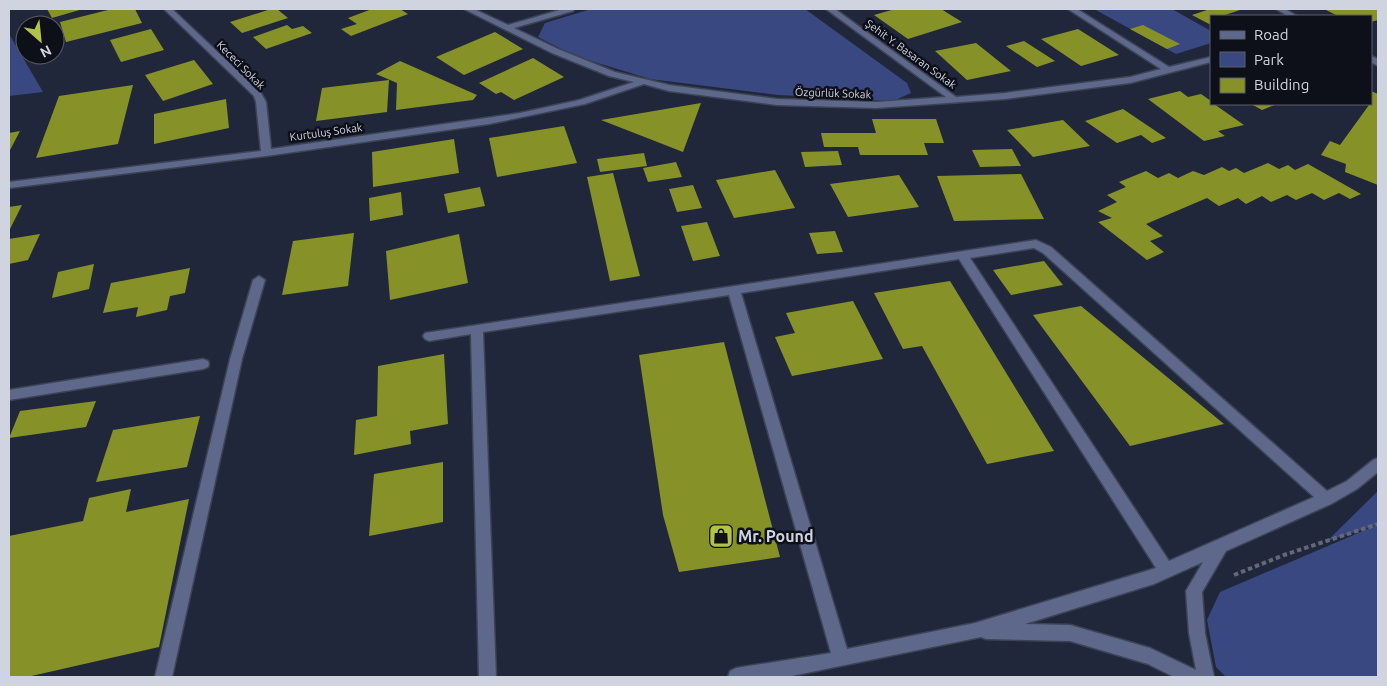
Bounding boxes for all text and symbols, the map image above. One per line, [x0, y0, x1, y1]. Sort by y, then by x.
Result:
north arrow [15, 15, 65, 65]
legend [1210, 15, 1372, 105]
street label: Şehit Y. Basaran Sokak [863, 17, 959, 91]
text: Road [1254, 26, 1289, 43]
street label: Kececi Sokak [214, 38, 268, 92]
text: N [38, 42, 54, 61]
text: Park [1254, 51, 1284, 68]
text: Building [1254, 76, 1309, 93]
street label: Özgürlük Sokak [795, 86, 872, 100]
street label: Kurtuluş Sokak [289, 121, 363, 143]
shop icon: Mr. Pound [708, 523, 734, 549]
place label: Mr. Pound [738, 527, 813, 545]

